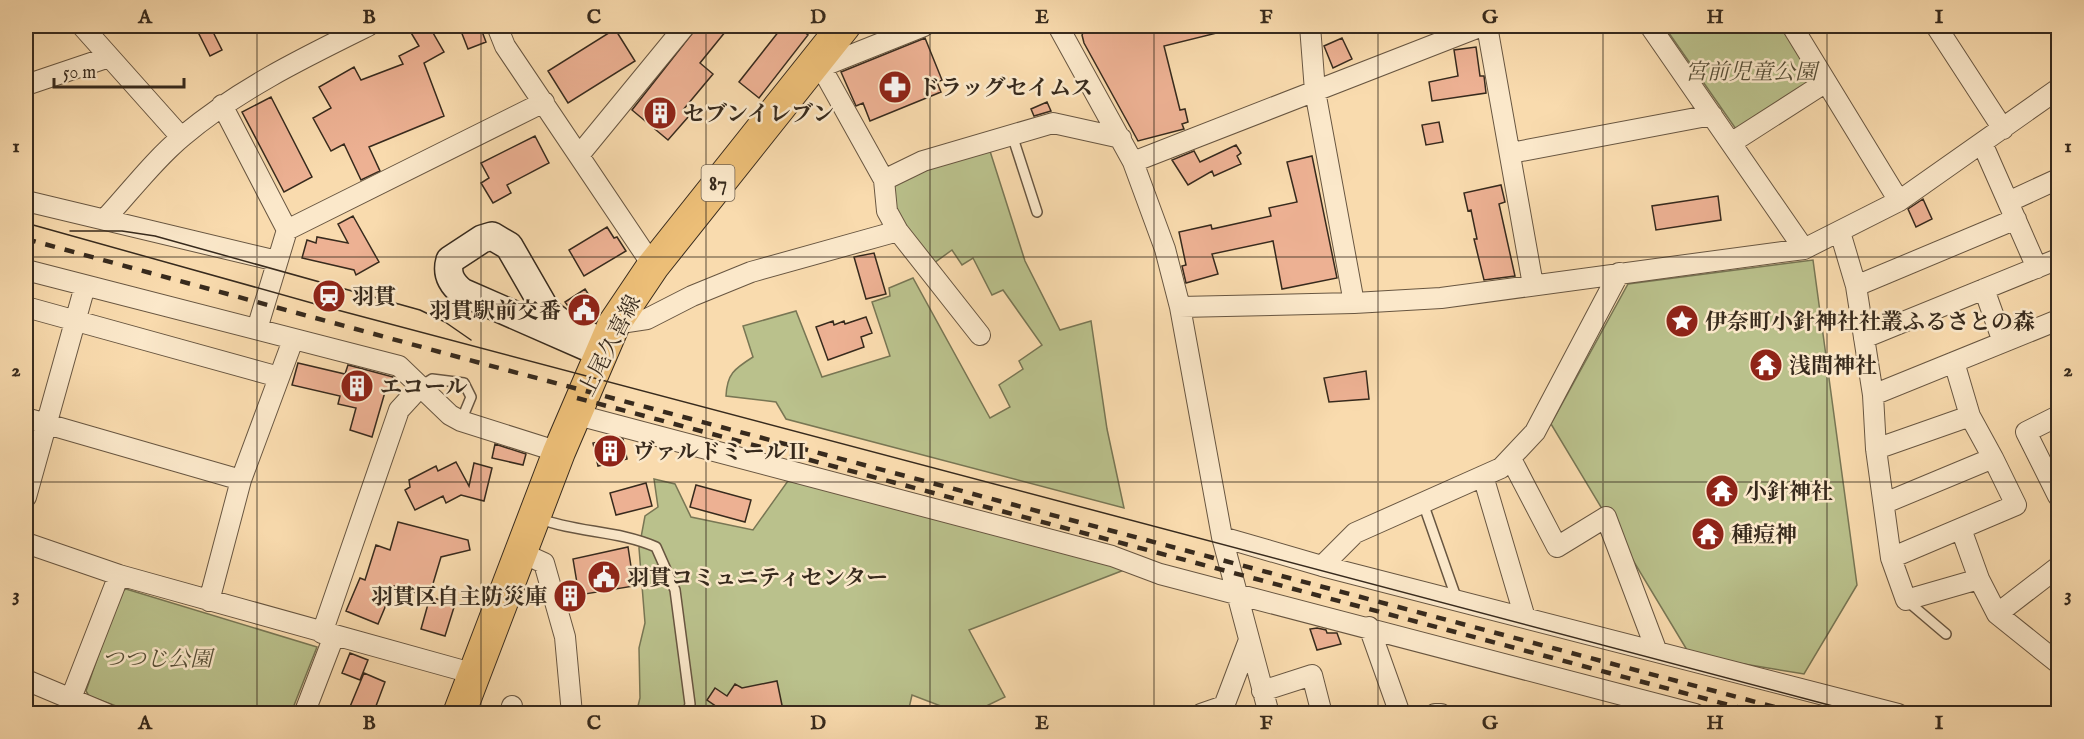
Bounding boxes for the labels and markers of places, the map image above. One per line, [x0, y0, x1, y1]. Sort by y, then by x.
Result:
pharmacy icon: ドラッグセイムス [877, 69, 913, 105]
place label: ドラッグセイムス [918, 75, 1093, 103]
building icon: セブンイレブン [642, 95, 678, 131]
place label: セブンイレブン [683, 101, 834, 129]
station icon: 羽貫 [311, 278, 347, 314]
place label: 羽貫 [352, 284, 396, 312]
public building icon: 羽貫駅前交番 [566, 292, 602, 328]
place label: 羽貫駅前交番 [429, 298, 561, 326]
place icon: 伊奈町小針神社社叢ふるさとの森 [1664, 303, 1700, 339]
place label: 伊奈町小針神社社叢ふるさとの森 [1705, 309, 2035, 337]
temple icon: 浅間神社 [1748, 347, 1784, 383]
place label: 浅間神社 [1789, 353, 1877, 381]
building icon: エコール [339, 368, 375, 404]
place label: エコール [380, 374, 468, 402]
building icon: ヴァルドミールⅡ [592, 433, 628, 469]
place label: ヴァルドミールⅡ [633, 439, 808, 467]
temple icon: 小針神社 [1704, 473, 1740, 509]
place label: 小針神社 [1745, 479, 1833, 507]
temple icon: 種痘神 [1690, 516, 1726, 552]
place label: 種痘神 [1731, 522, 1797, 550]
public building icon: 羽貫コミュニティセンター [586, 559, 622, 595]
place label: 羽貫コミュニティセンター [627, 565, 888, 593]
building icon: 羽貫区自主防災庫 [552, 578, 588, 614]
place label: 羽貫区自主防災庫 [371, 584, 547, 612]

